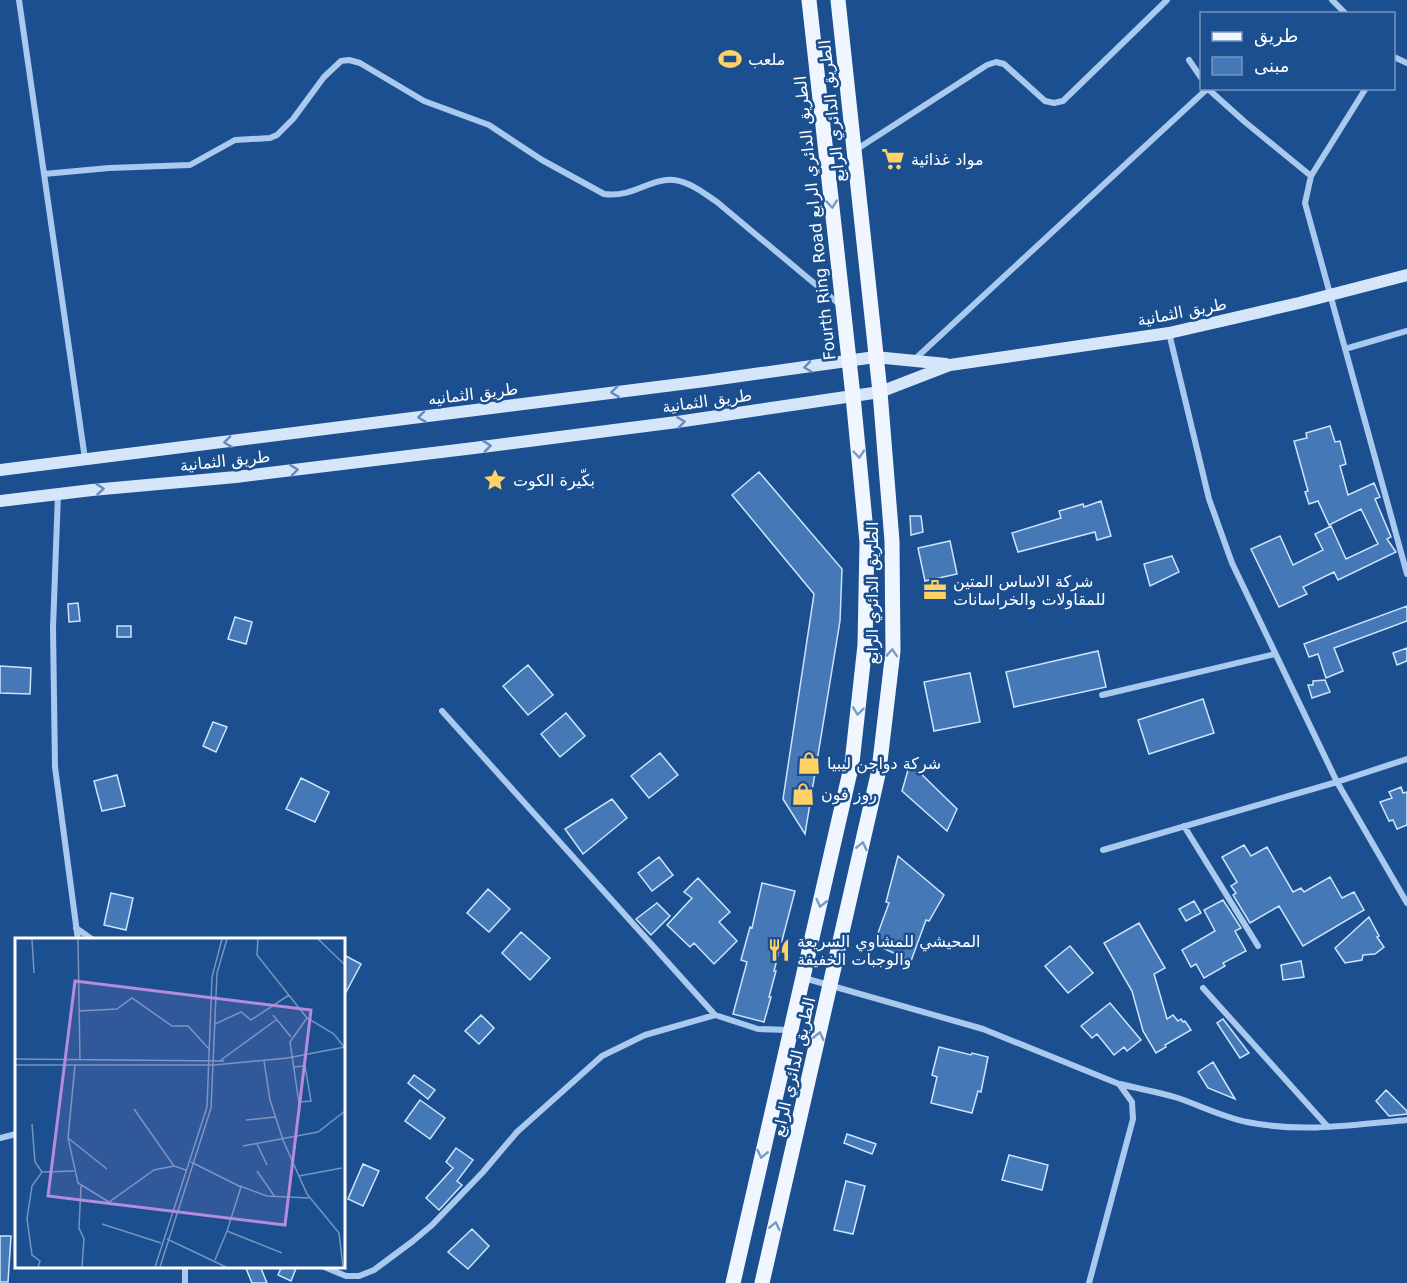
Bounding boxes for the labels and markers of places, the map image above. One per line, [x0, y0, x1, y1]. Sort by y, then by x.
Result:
sports icon: ملعب [717, 46, 743, 72]
place label: ملعب [748, 50, 785, 69]
supermarket icon: مواد غذائية [880, 146, 906, 172]
place label: مواد غذائية [911, 150, 984, 170]
place icon: بكّيرة الكوت [482, 467, 508, 493]
place label: بكّيرة الكوت [513, 468, 595, 491]
place label: شركة الاساس المتين للمقاولات والخراسانات [953, 572, 1106, 610]
office icon: شركة الاساس المتين للمقاولات والخراسانات [922, 577, 948, 603]
shop icon: شركة دواجن ليبيا [796, 750, 822, 776]
place label: شركة دواجن ليبيا [827, 754, 941, 774]
shop icon: روز فون [790, 781, 816, 807]
place label: روز فون [821, 785, 877, 805]
place label: المحيشي للمشاوي السريعة والوجبات الخفيفة [797, 932, 981, 970]
restaurant icon: المحيشي للمشاوي السريعة والوجبات الخفيفة [766, 937, 792, 963]

